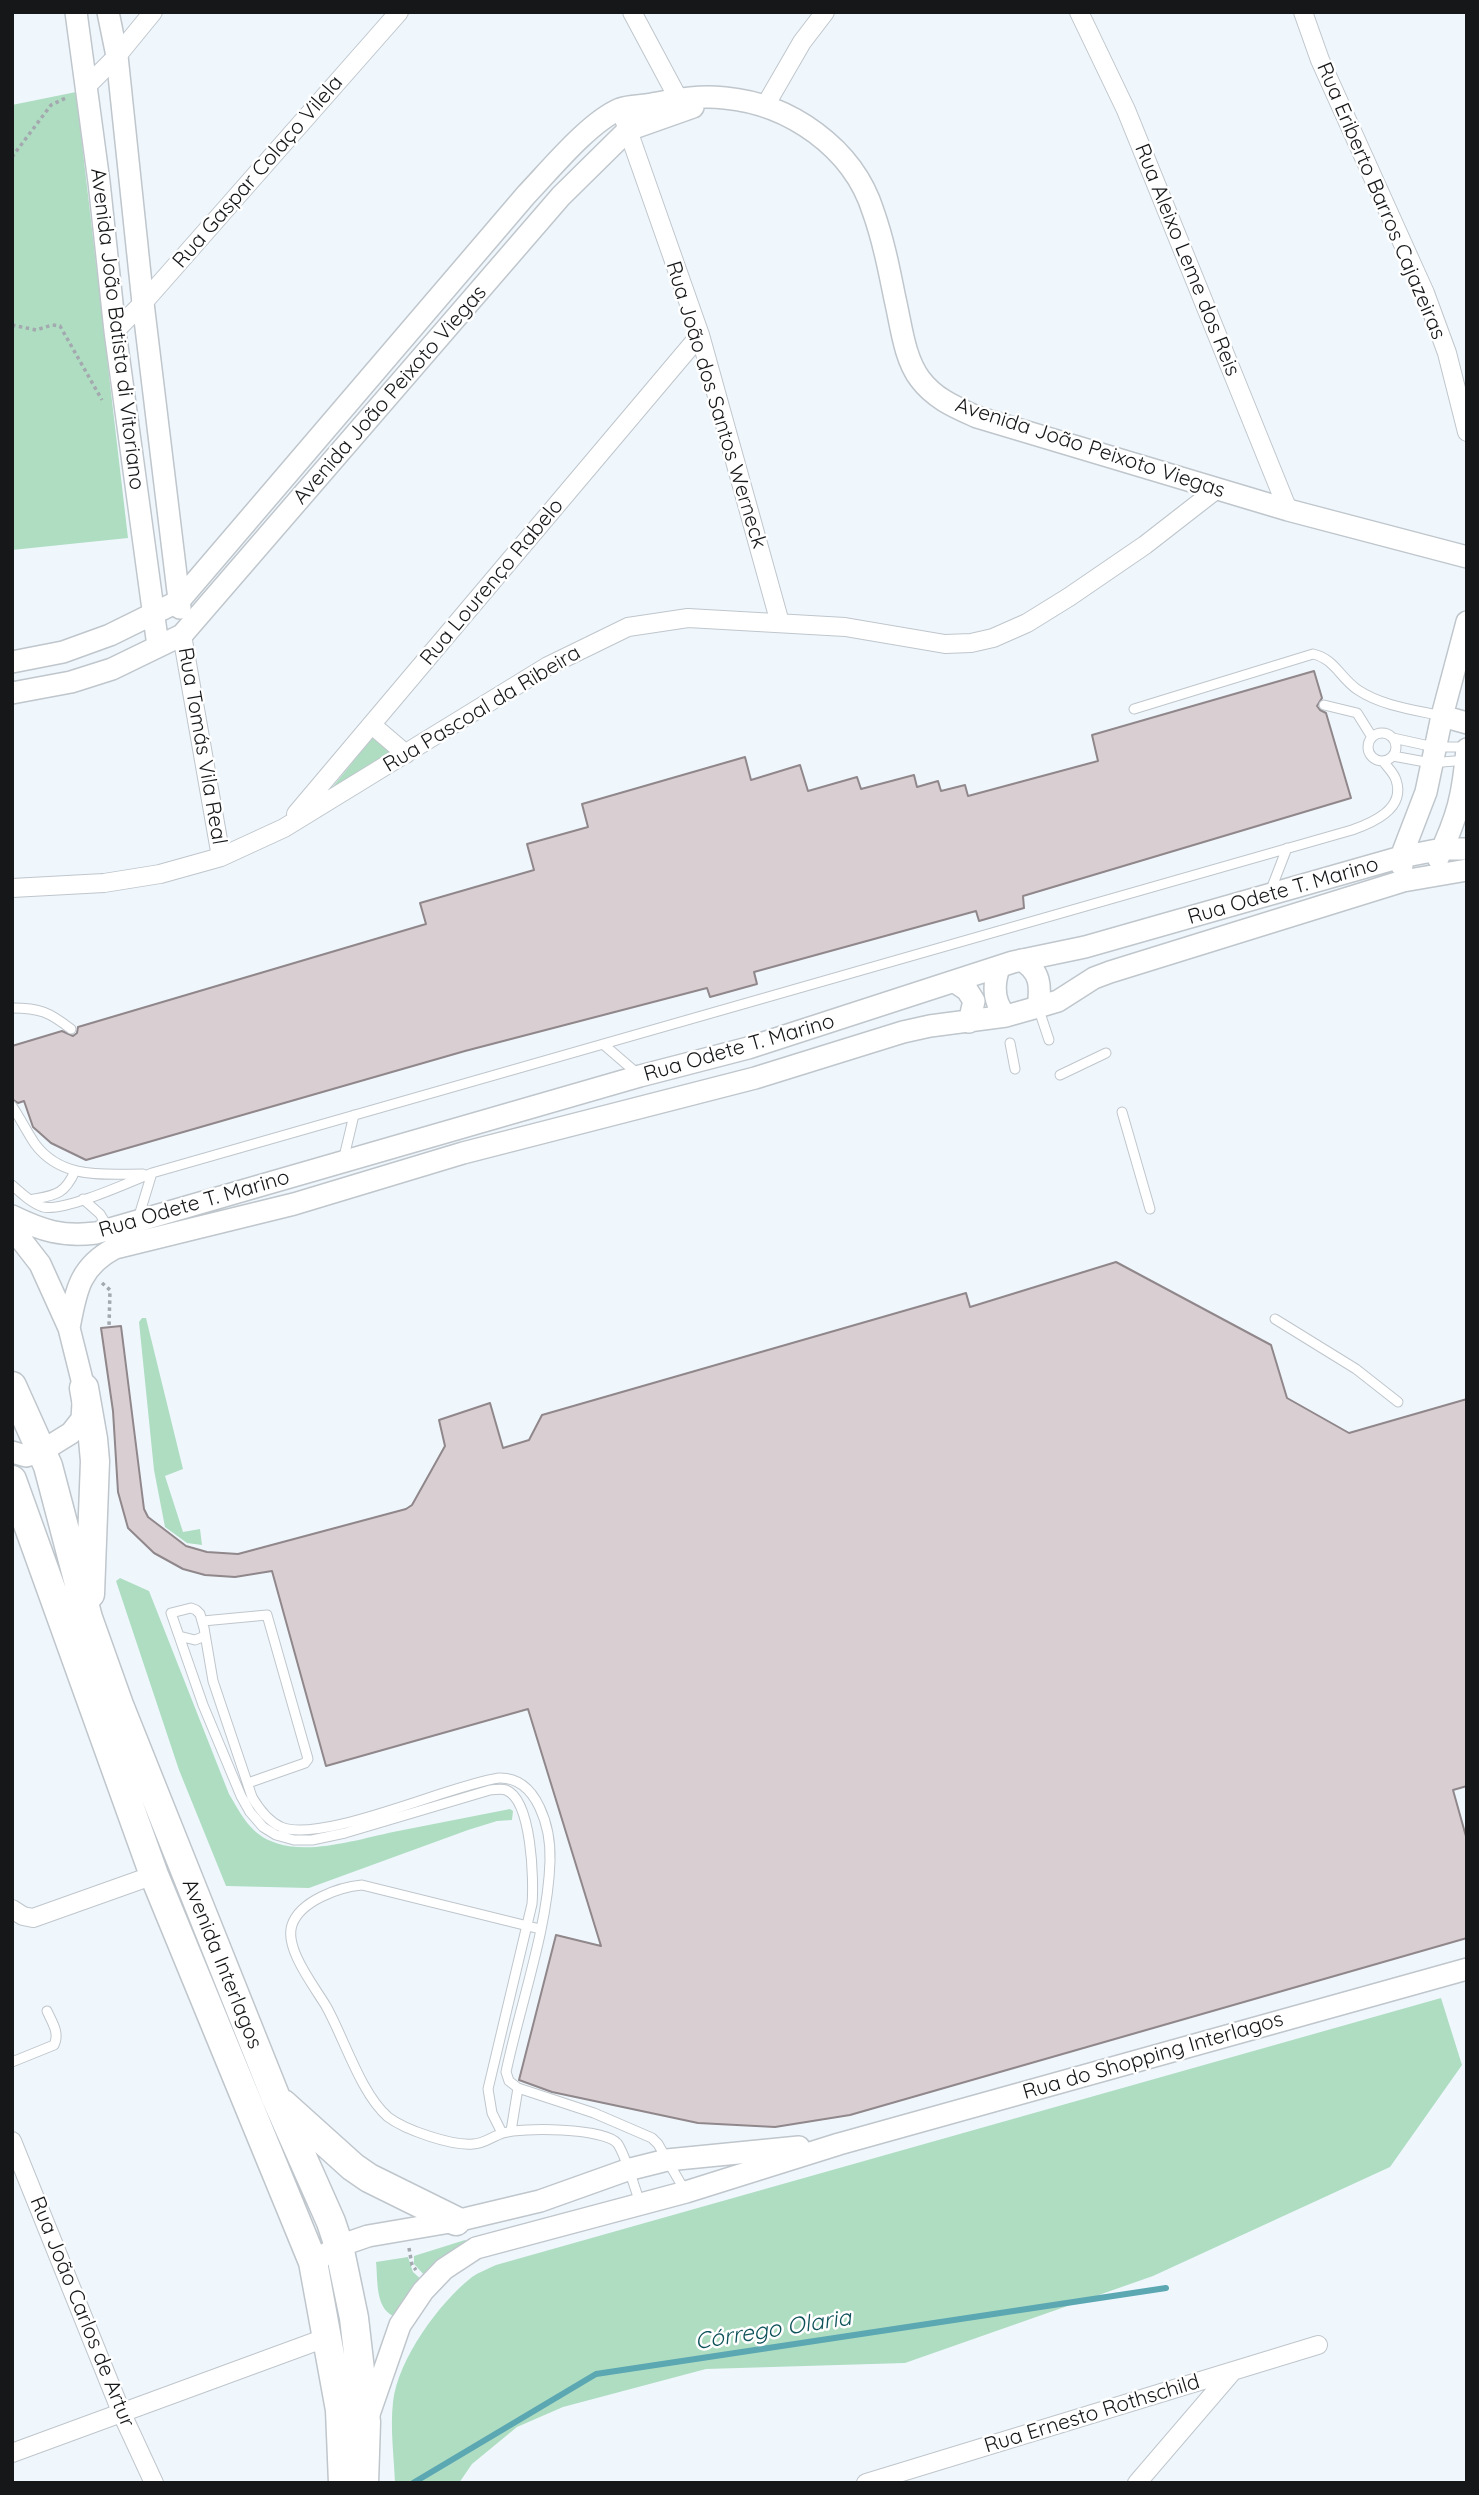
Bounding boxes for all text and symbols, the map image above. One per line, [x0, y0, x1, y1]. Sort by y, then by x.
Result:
street label: Rua Eriberto Barros Cajazeiras [1311, 59, 1451, 343]
street label: Rua Gaspar Colaço Vilela [168, 71, 348, 273]
street label: Rua Aleixo Leme dos Reis [1129, 140, 1245, 380]
street label: Avenida João Batista di Vitoriano [85, 167, 149, 491]
street label: Rua João dos Santos Werneck [660, 258, 772, 552]
street label: Avenida João Peixoto Viegas [288, 280, 492, 510]
street label: Avenida João Peixoto Viegas [952, 392, 1228, 504]
street label: Rua Lourenço Rabelo [415, 494, 569, 670]
street label: Rua Pascoal da Ribeira [379, 640, 585, 778]
street label: Rua Tomás Vila Real [172, 645, 232, 847]
street label: Rua Odete T. Marino [1185, 852, 1381, 930]
street label: Rua Odete T. Marino [641, 1009, 837, 1087]
street label: Rua Odete T. Marino [96, 1165, 292, 1243]
street label: Avenida Interlagos [176, 1875, 268, 2053]
street label: Rua do Shopping Interlagos [1020, 2007, 1286, 2105]
street label: Rua João Carlos de Artur [24, 2193, 140, 2431]
water label: Córrego Olaria [693, 2304, 853, 2356]
street label: Rua Ernesto Rothschild [981, 2369, 1203, 2459]

